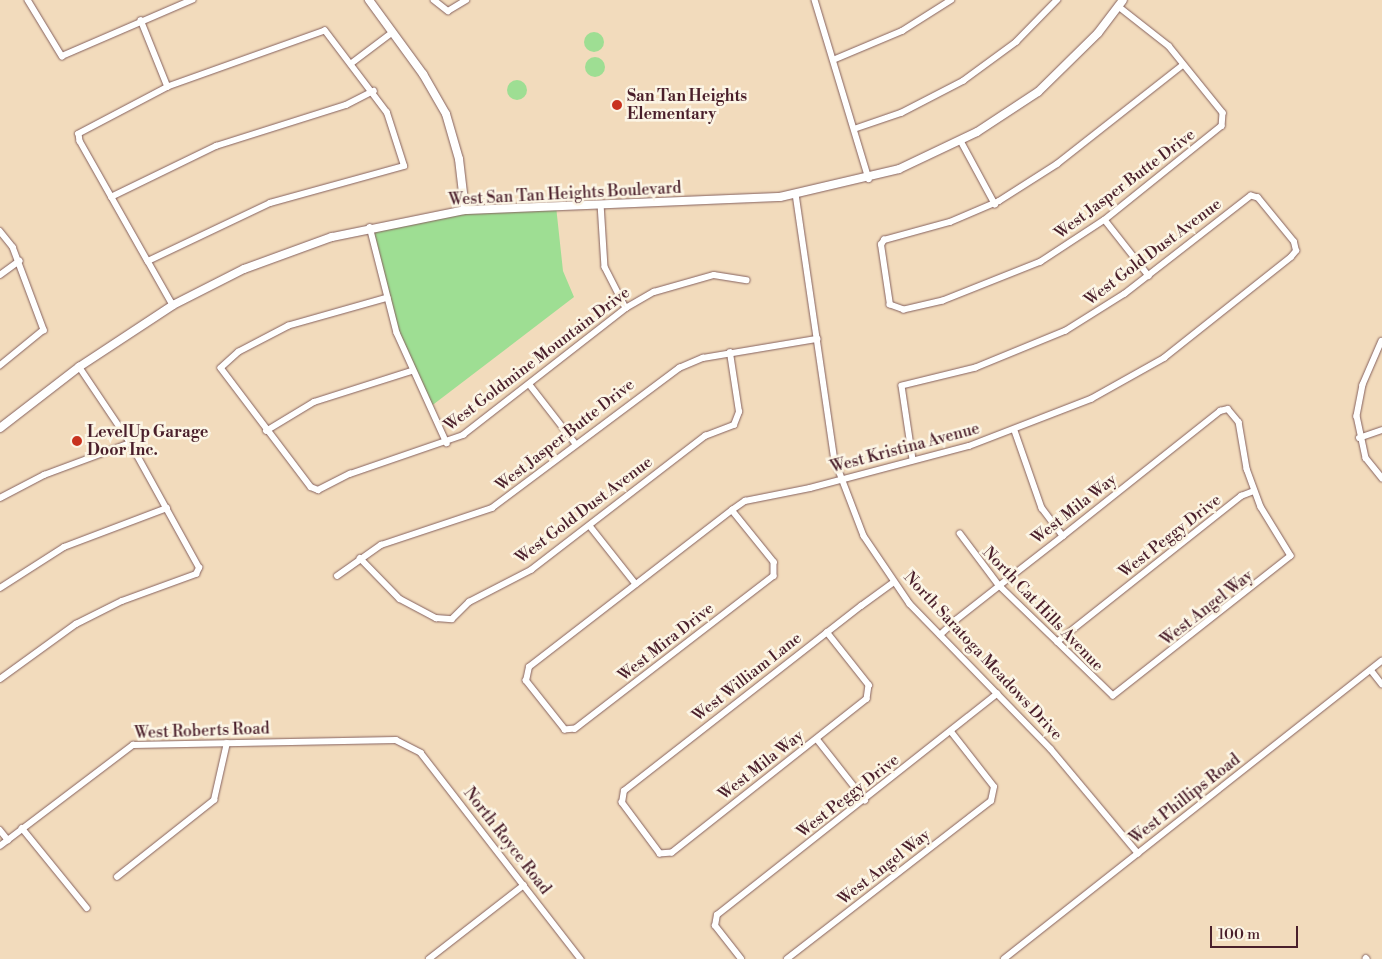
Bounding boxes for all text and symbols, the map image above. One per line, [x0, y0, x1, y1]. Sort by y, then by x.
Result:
place label: San Tan Heights Elementary [627, 86, 747, 124]
marker: San Tan Heights Elementary [611, 99, 623, 111]
street label: West Jasper Butte Drive [1051, 125, 1199, 243]
street label: West San Tan Heights Boulevard [448, 178, 682, 210]
street label: West Gold Dust Avenue [1081, 194, 1225, 310]
street label: West Goldmine Mountain Drive [441, 283, 633, 435]
street label: West Jasper Butte Drive [492, 375, 638, 495]
street label: West Kristina Avenue [828, 419, 982, 477]
place label: LevelUp Garage Door Inc. [87, 422, 208, 460]
marker: LevelUp Garage Door Inc. [71, 435, 83, 447]
street label: West Gold Dust Avenue [512, 452, 656, 568]
street label: West Mila Way [1028, 470, 1120, 548]
street label: West Peggy Drive [1115, 490, 1225, 582]
street label: North Cat Hills Avenue [979, 543, 1107, 675]
street label: West Angel Way [1157, 566, 1257, 650]
street label: North Saratoga Meadows Drive [900, 568, 1066, 744]
street label: West Mira Drive [614, 599, 718, 685]
street label: West William Lane [689, 628, 805, 726]
street label: West Roberts Road [134, 719, 270, 743]
street label: West Mila Way [715, 726, 807, 804]
street label: West Peggy Drive [793, 750, 903, 842]
street label: West Phillips Road [1126, 750, 1244, 848]
street label: North Royce Road [459, 784, 555, 898]
street label: West Angel Way [834, 825, 934, 909]
scale bar [1212, 916, 1300, 948]
text: 100 m [1218, 925, 1260, 944]

